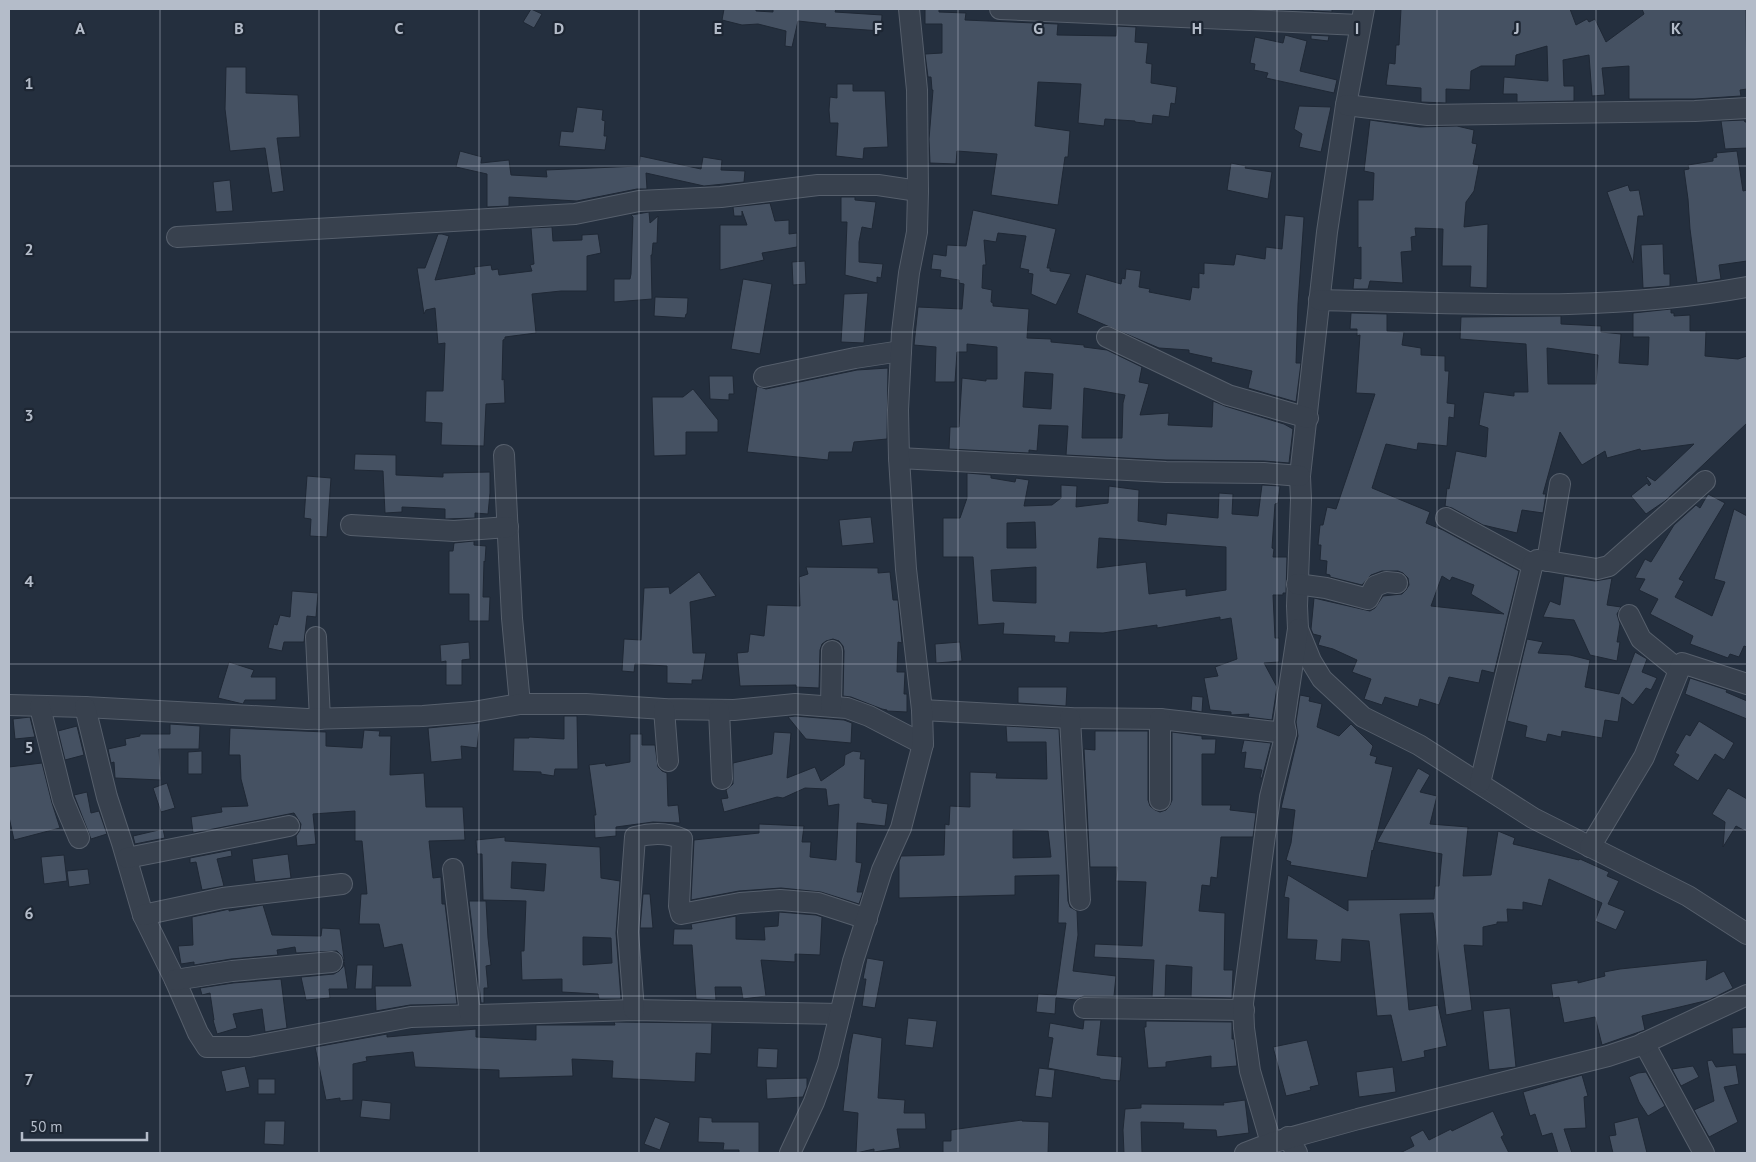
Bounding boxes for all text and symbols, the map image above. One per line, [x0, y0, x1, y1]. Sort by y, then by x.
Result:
text: A [75, 18, 85, 38]
text: B [234, 18, 244, 38]
text: C [395, 18, 404, 38]
text: D [554, 18, 564, 38]
text: E [714, 18, 722, 38]
text: F [874, 18, 882, 38]
text: G [1033, 18, 1043, 38]
text: H [1192, 18, 1202, 38]
text: I [1355, 18, 1359, 38]
text: J [1513, 18, 1520, 38]
text: K [1671, 18, 1681, 38]
text: 1 [24, 73, 34, 93]
text: 2 [24, 239, 34, 259]
text: 3 [24, 405, 34, 425]
text: 4 [24, 571, 34, 591]
text: 5 [24, 737, 34, 757]
text: 6 [24, 903, 34, 923]
text: 7 [24, 1069, 34, 1089]
scale bar [22, 1110, 148, 1142]
text: 50 m [30, 1117, 63, 1136]

